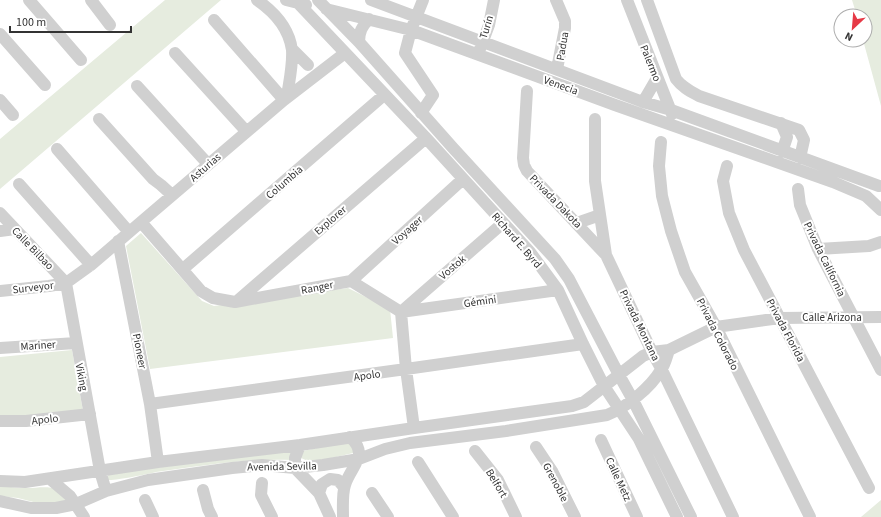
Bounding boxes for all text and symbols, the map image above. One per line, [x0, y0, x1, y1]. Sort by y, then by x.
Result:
scale bar [10, 8, 131, 34]
north arrow [833, 8, 873, 48]
text: 100 m [16, 14, 46, 31]
street label: Turín [476, 14, 497, 41]
text: N [842, 28, 855, 45]
street label: Padua [553, 31, 572, 62]
street label: Palermo [636, 43, 665, 84]
street label: Venecia [541, 72, 580, 99]
street label: Asturias [186, 149, 224, 185]
street label: Columbia [263, 162, 306, 203]
street label: Privada Dakota [526, 171, 585, 232]
street label: Explorer [311, 202, 350, 239]
street label: Richard E. Byrd [488, 209, 545, 271]
street label: Voyager [389, 212, 426, 248]
street label: Privada California [800, 219, 849, 299]
street label: Calle Bilbao [8, 224, 57, 273]
street label: Vostok [436, 251, 469, 283]
street label: Ranger [300, 277, 335, 298]
street label: Surveyor [12, 278, 55, 297]
street label: Privada Montana [616, 287, 663, 363]
street label: Gémini [463, 292, 497, 311]
street label: Privada Colorado [693, 296, 742, 373]
street label: Privada Florida [763, 296, 808, 364]
street label: Calle Arizona [802, 310, 862, 325]
street label: Pioneer [129, 332, 150, 370]
street label: Mariner [20, 337, 56, 354]
street label: Viking [71, 362, 92, 393]
street label: Apolo [353, 366, 381, 385]
street label: Apolo [31, 411, 59, 428]
street label: Calle Metz [602, 455, 635, 504]
street label: Avenida Sevilla [247, 458, 317, 475]
street label: Grenoble [539, 460, 572, 505]
street label: Belfort [482, 466, 511, 501]

